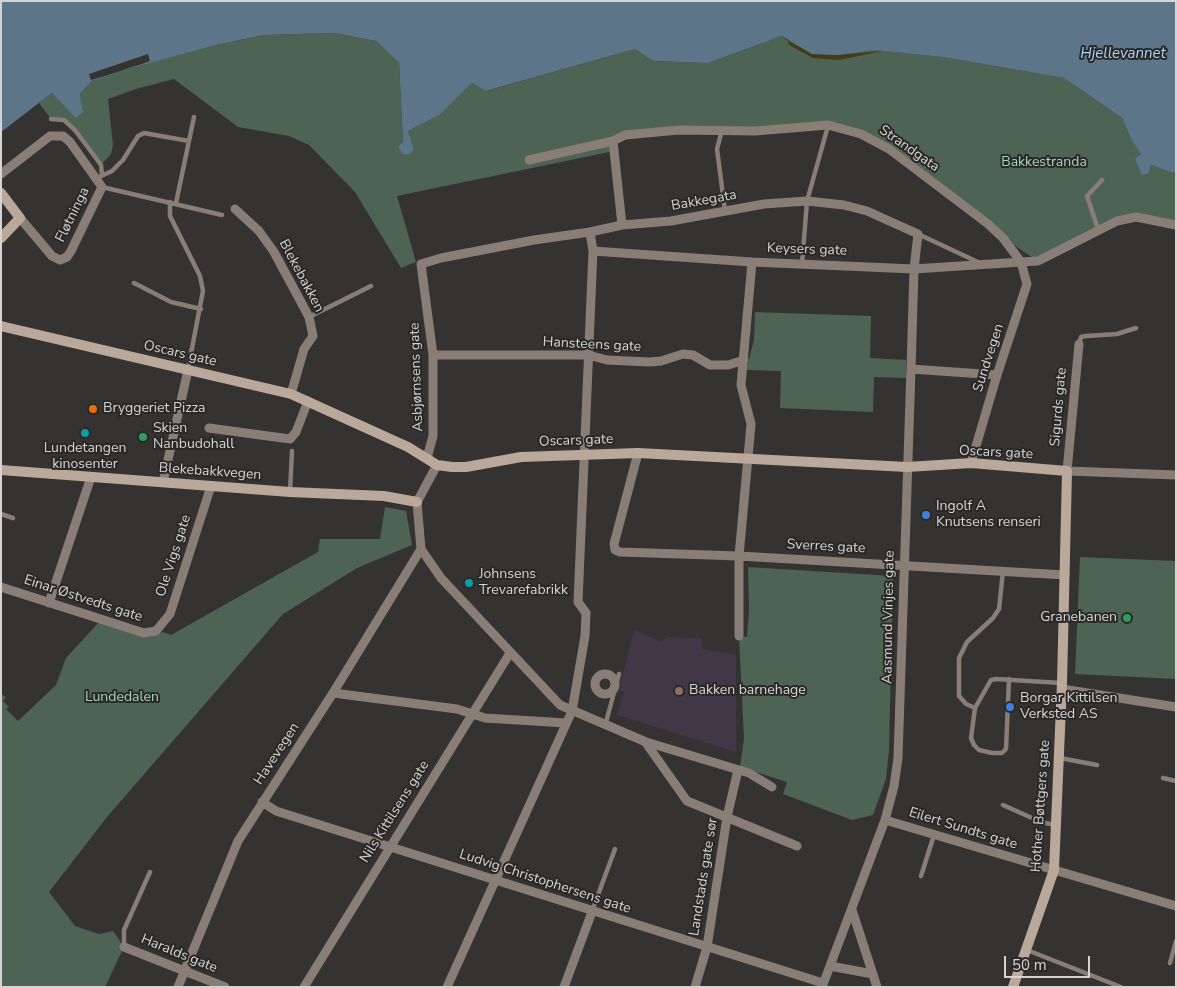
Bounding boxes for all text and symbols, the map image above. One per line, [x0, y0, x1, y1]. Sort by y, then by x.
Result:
water label: Hjellevannet [1080, 45, 1166, 63]
street label: Strandgata [876, 122, 942, 176]
park label: Bakkestranda [1001, 155, 1087, 171]
street label: Fløtninga [52, 185, 94, 245]
street label: Bakkegata [670, 187, 738, 215]
street label: Blekebakken [275, 237, 327, 315]
street label: Keysers gate [767, 240, 847, 260]
street label: Asbjørnsens gate [407, 322, 427, 432]
street label: Sundvegen [970, 322, 1008, 394]
street label: Hansteens gate [542, 334, 642, 356]
street label: Oscars gate [142, 337, 218, 371]
street label: Sigurds gate [1047, 367, 1071, 447]
place label: Bryggeriet Pizza [103, 401, 205, 417]
marker: Bryggeriet Pizza [87, 403, 99, 415]
place label: Skien Nanbudohall [153, 421, 234, 454]
marker: Lundetangen kinosenter [79, 427, 91, 439]
marker: Skien Nanbudohall [137, 431, 149, 443]
street label: Oscars gate [538, 431, 614, 451]
place label: Lundetangen kinosenter [44, 441, 126, 474]
street label: Oscars gate [958, 443, 1034, 463]
street label: Blekebakkvegen [158, 460, 262, 484]
place label: Ingolf A Knutsens renseri [936, 499, 1041, 532]
marker: Ingolf A Knutsens renseri [920, 509, 932, 521]
street label: Ole Vigs gate [153, 513, 195, 599]
street label: Sverres gate [786, 537, 866, 557]
street label: Aasmund Vinjes gate [879, 550, 899, 684]
place label: Johnsens Trevarefabrikk [479, 567, 568, 600]
street label: Einar Østvedts gate [22, 572, 144, 626]
marker: Johnsens Trevarefabrikk [463, 577, 475, 589]
place label: Granebanen [1040, 610, 1117, 626]
marker: Granebanen [1121, 612, 1133, 624]
place label: Bakken barnehage [689, 683, 806, 699]
marker: Bakken barnehage [673, 685, 685, 697]
park label: Lundedalen [85, 690, 159, 706]
place label: Borgar Kittilsen Verksted AS [1020, 691, 1117, 724]
marker: Borgar Kittilsen Verksted AS [1004, 701, 1016, 713]
street label: Havevegen [251, 720, 303, 788]
street label: Hother Bøttgers gate [1028, 739, 1054, 873]
street label: Nils Kittilsens gate [357, 758, 433, 866]
street label: Eilert Sundts gate [907, 805, 1019, 853]
street label: Landstads gate sør [686, 817, 722, 937]
street label: Ludvig Christophersens gate [457, 846, 633, 918]
street label: Haralds gate [138, 931, 220, 977]
scale bar [1007, 946, 1093, 978]
text: 50 m [1012, 955, 1047, 975]

